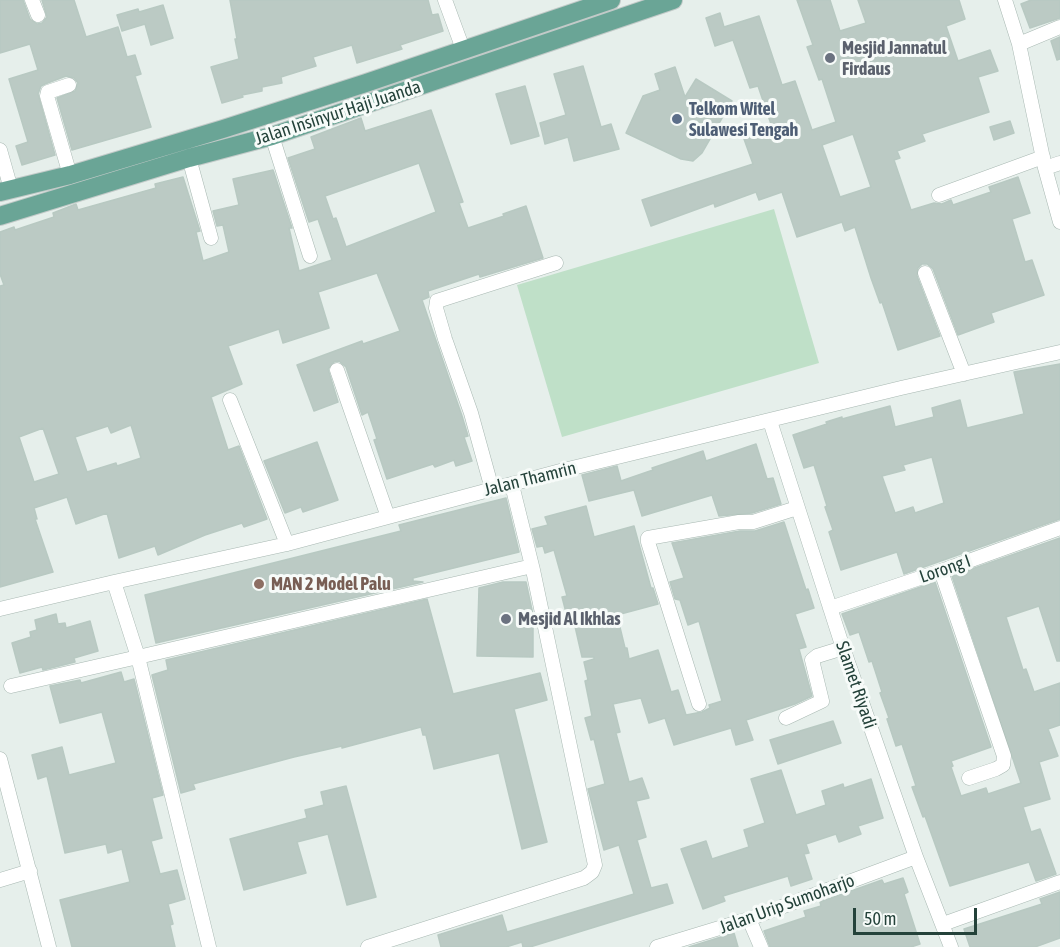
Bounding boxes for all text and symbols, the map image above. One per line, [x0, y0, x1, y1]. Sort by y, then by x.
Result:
place label: Mesjid Jannatul Firdaus [842, 37, 946, 80]
marker: Mesjid Jannatul Firdaus [823, 51, 837, 65]
street label: Jalan Insinyur Haji Juanda [252, 76, 424, 150]
place label: Telkom Witel Sulawesi Tengah [689, 98, 798, 140]
marker: Telkom Witel Sulawesi Tengah [670, 112, 684, 126]
street label: Jalan Thamrin [482, 457, 578, 501]
street label: Lorong I [917, 550, 973, 588]
place label: MAN 2 Model Palu [271, 573, 391, 595]
marker: MAN 2 Model Palu [252, 577, 266, 591]
place label: Mesjid Al Ikhlas [518, 608, 621, 630]
marker: Mesjid Al Ikhlas [499, 612, 513, 626]
street label: Slamet Riyadi [831, 639, 881, 731]
street label: Jalan Urip Sumoharjo [716, 870, 858, 938]
scale bar [856, 896, 980, 934]
text: 50 m [864, 908, 896, 929]

